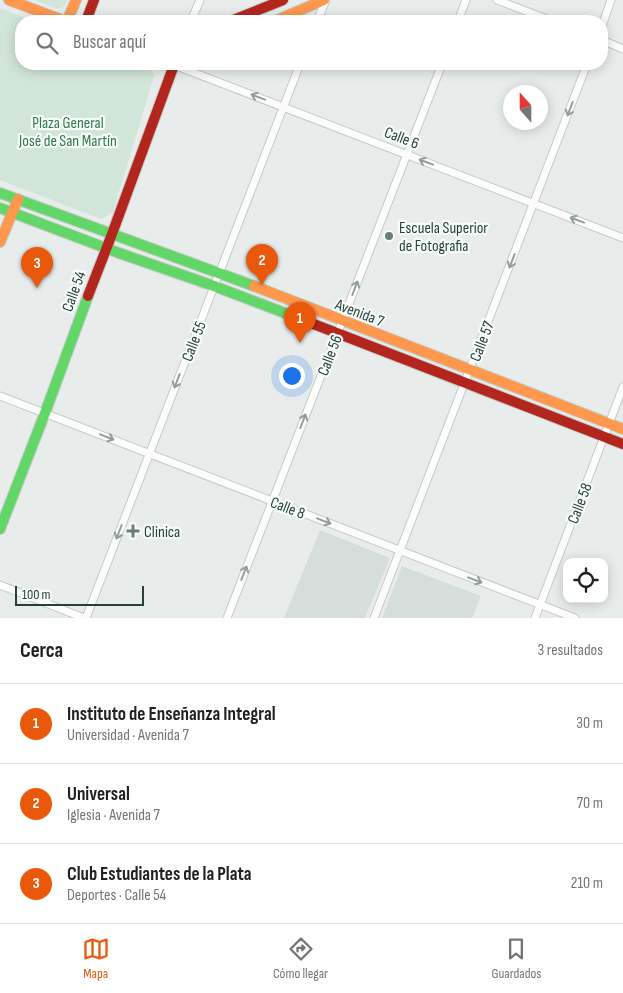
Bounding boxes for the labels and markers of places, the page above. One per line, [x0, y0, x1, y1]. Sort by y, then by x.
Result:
place label: Escuela Superior de Fotografia [399, 219, 488, 256]
marker: Escuela Superior de Fotografia [383, 230, 395, 242]
pin: 2 [246, 244, 278, 285]
pin: 3 [21, 247, 53, 288]
pin: 1 [284, 302, 316, 343]
place label: Clinica [144, 523, 180, 542]
marker: Clinica [126, 524, 140, 538]

